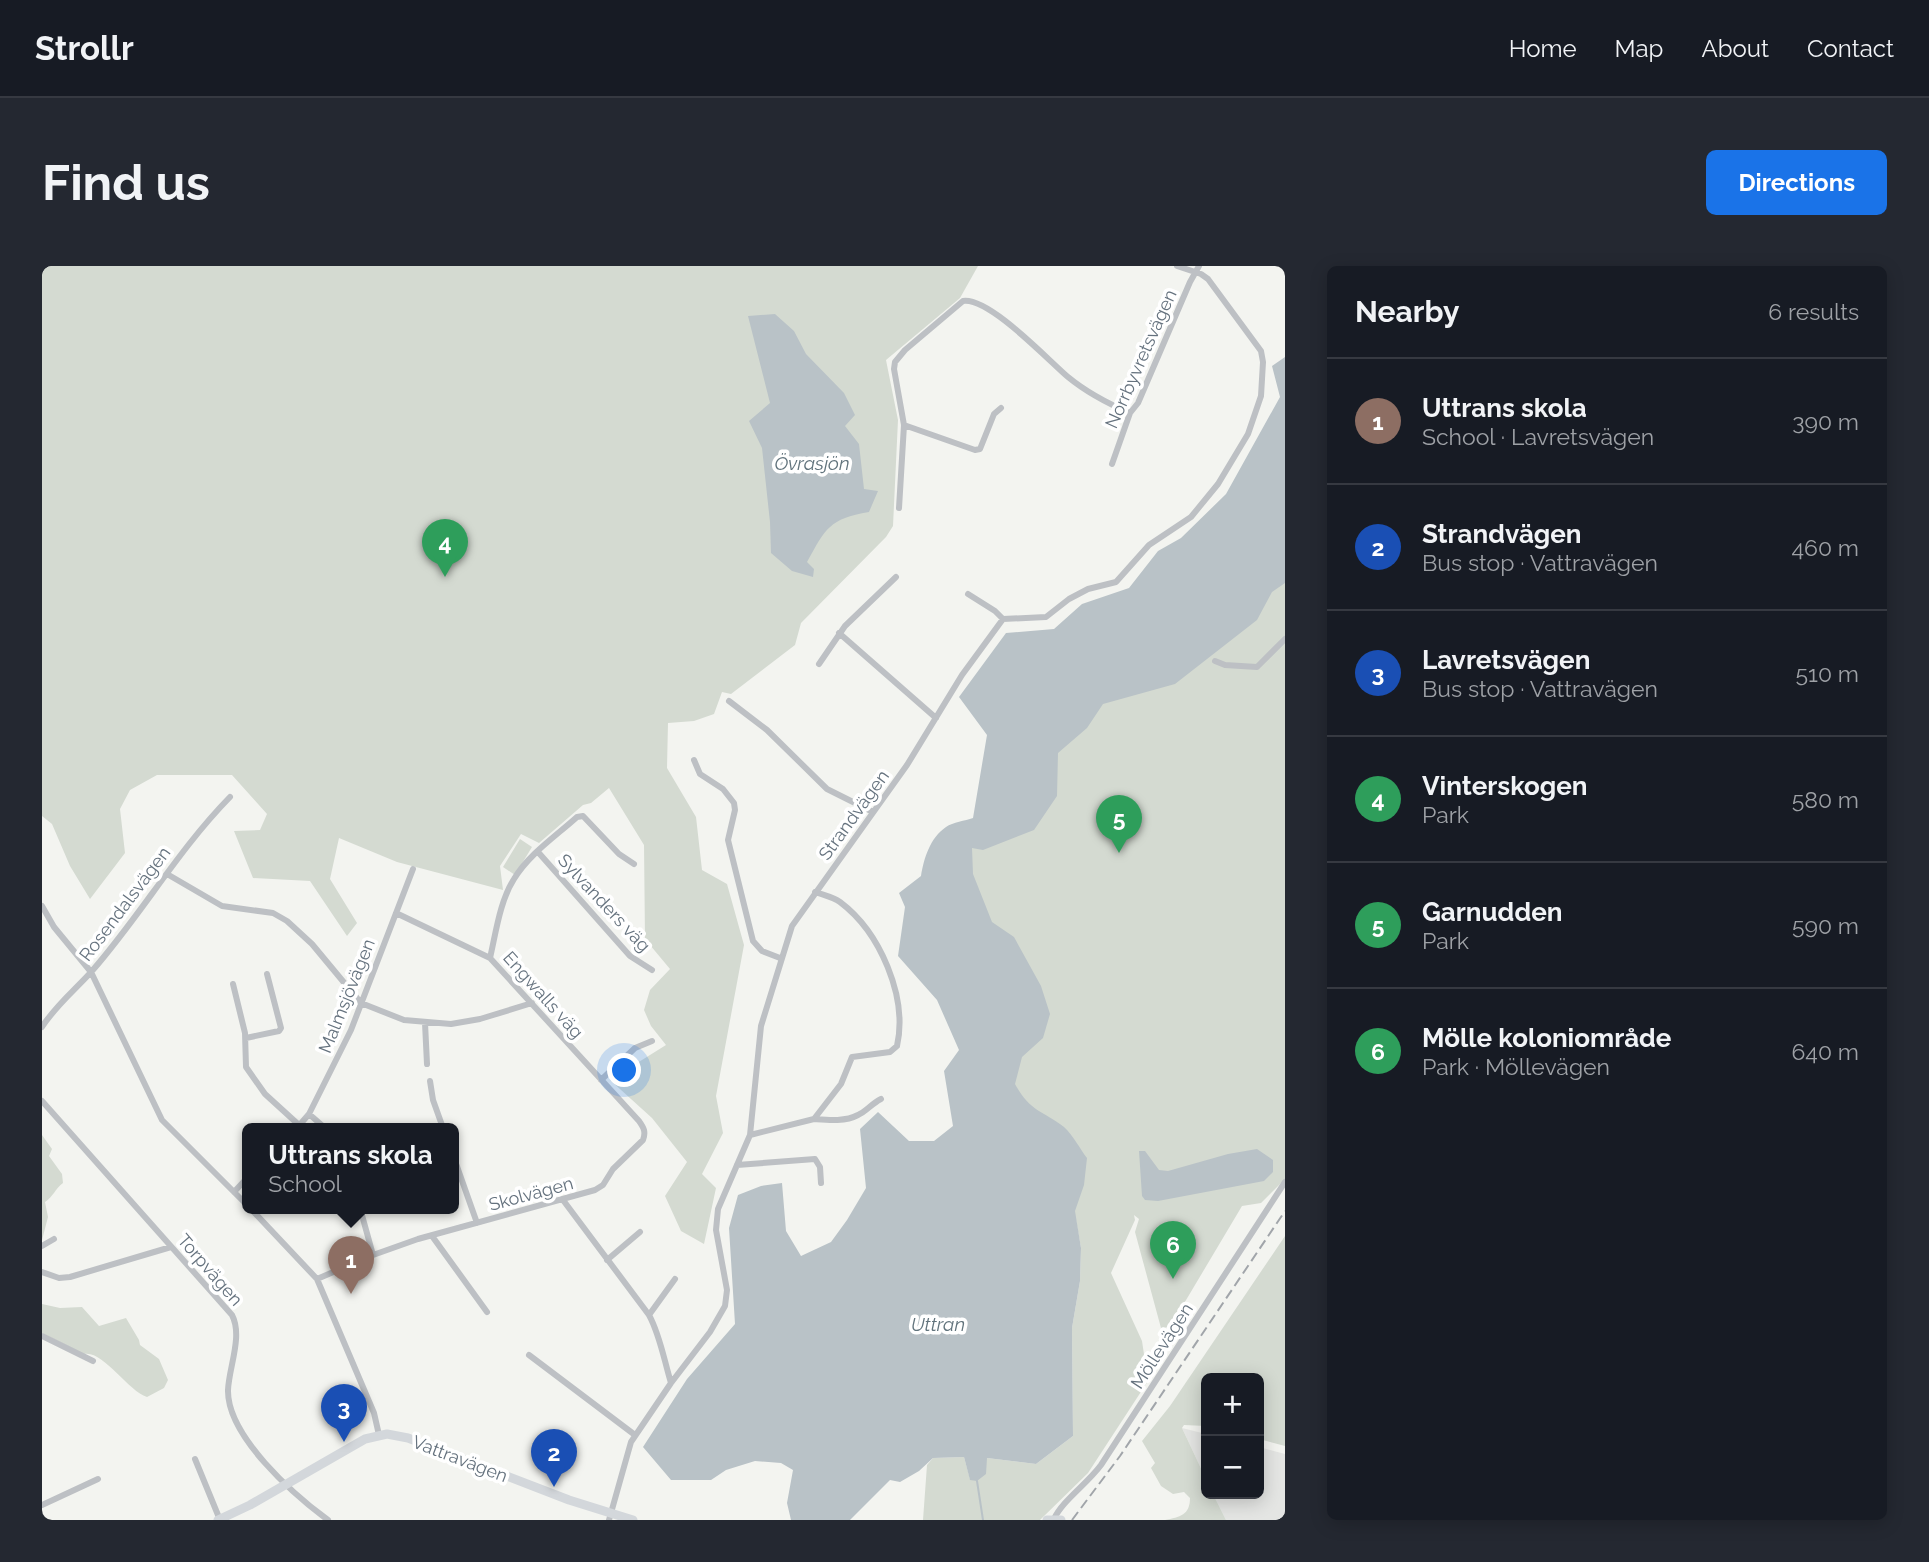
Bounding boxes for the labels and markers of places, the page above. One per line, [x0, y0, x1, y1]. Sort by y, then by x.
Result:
pin: 4 [422, 519, 468, 577]
pin: 5 [1096, 795, 1142, 853]
pin: 6 [1150, 1221, 1196, 1279]
pin: 1 [328, 1236, 374, 1294]
pin: 3 [321, 1384, 367, 1442]
pin: 2 [531, 1429, 577, 1487]

